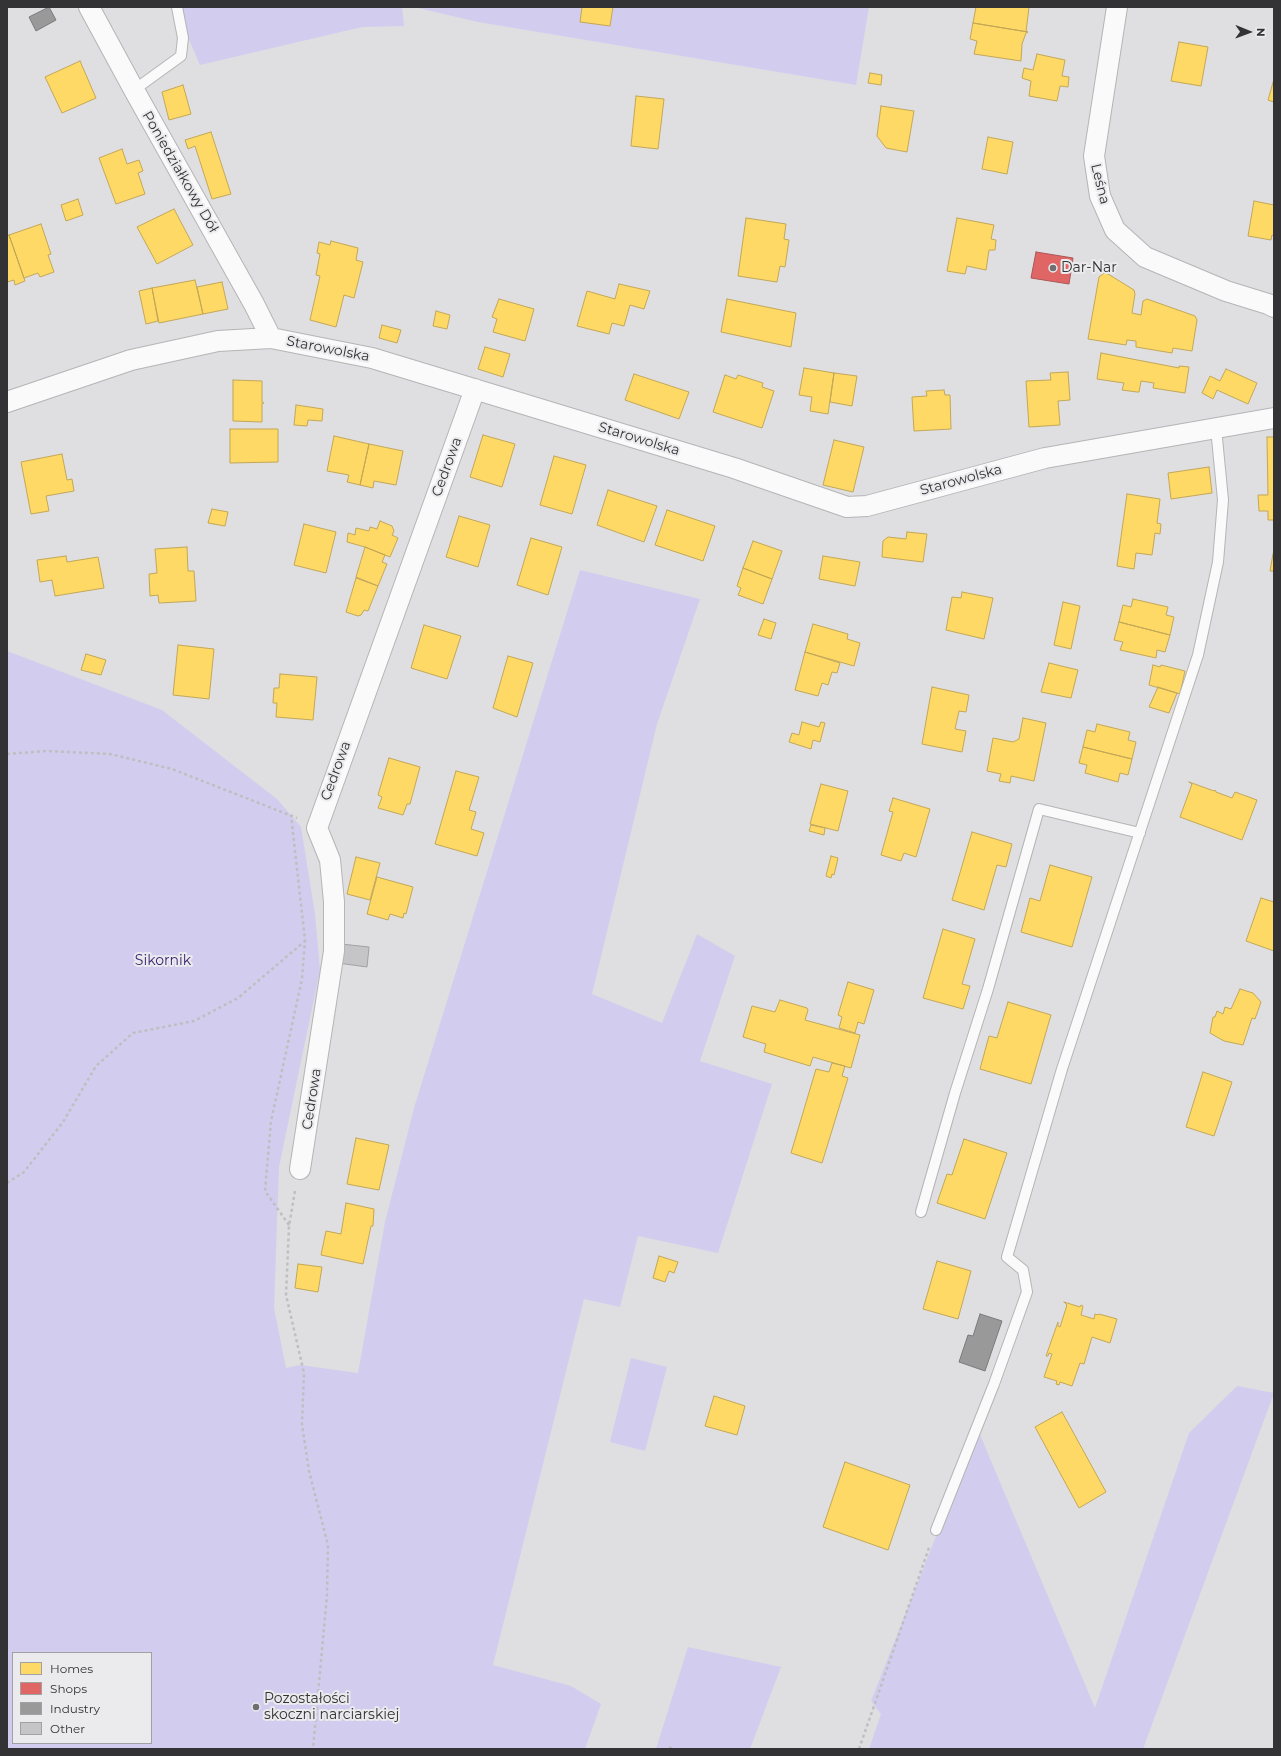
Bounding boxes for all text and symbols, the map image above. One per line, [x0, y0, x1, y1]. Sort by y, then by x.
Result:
north arrow [1229, 12, 1269, 52]
text: N [1254, 28, 1268, 37]
street label: Poniedziałkowy Dół [138, 108, 222, 236]
street label: Leśna [1087, 162, 1113, 206]
place label: Dar-Nar [1061, 260, 1117, 276]
marker: Dar-Nar [1048, 263, 1058, 273]
street label: Starowolska [285, 333, 371, 365]
street label: Starowolska [596, 419, 682, 459]
street label: Cedrowa [429, 435, 465, 499]
street label: Starowolska [918, 461, 1004, 499]
street label: Cedrowa [318, 739, 354, 803]
park label: Sikornik [135, 953, 191, 969]
street label: Cedrowa [299, 1067, 325, 1131]
legend [12, 1652, 152, 1744]
text: Homes [50, 1661, 93, 1676]
text: Shops [50, 1681, 87, 1696]
place label: Pozostałości skoczni narciarskiej [264, 1691, 399, 1724]
text: Industry [50, 1701, 100, 1716]
marker: Pozostałości skoczni narciarskiej [251, 1702, 261, 1712]
text: Other [50, 1721, 85, 1736]

